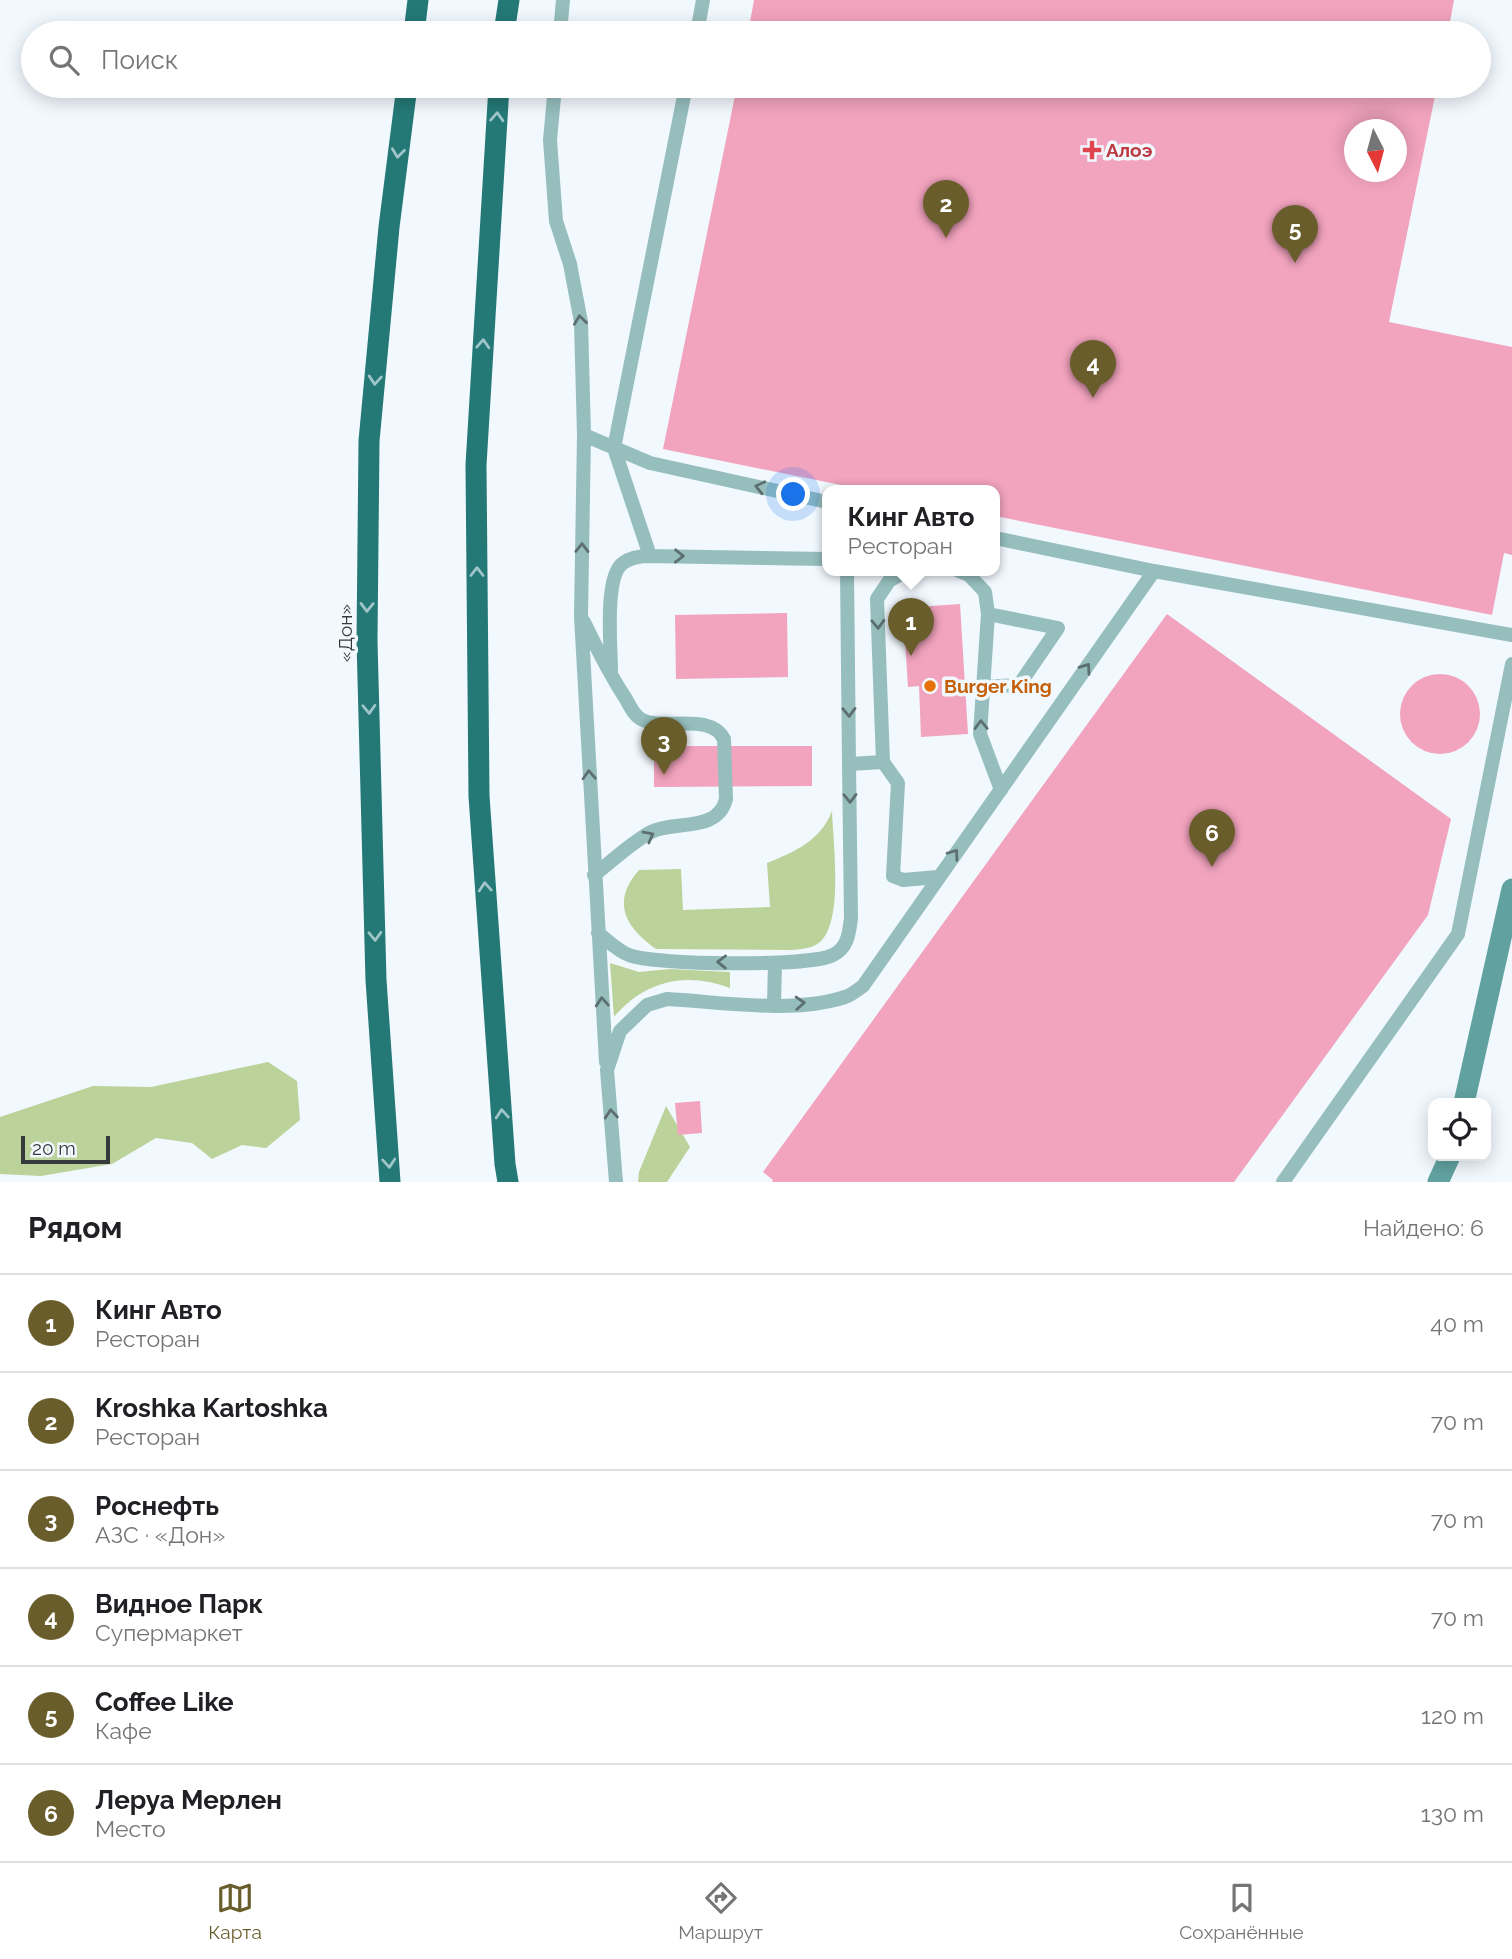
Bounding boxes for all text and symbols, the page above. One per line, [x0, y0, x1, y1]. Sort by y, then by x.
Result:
search box [21, 21, 1491, 98]
icon: search [45, 41, 83, 79]
text: Поиск [101, 45, 178, 75]
one-way arrow [489, 112, 504, 123]
north arrow [1344, 119, 1407, 182]
place label: Алоэ [1106, 139, 1153, 161]
marker: Алоэ [1084, 142, 1100, 158]
one-way arrow [391, 148, 406, 159]
pin: 2 [923, 180, 969, 238]
pin: 5 [1272, 205, 1318, 263]
one-way arrow [573, 314, 588, 326]
one-way arrow [475, 339, 490, 350]
pin: 4 [1070, 340, 1116, 398]
one-way arrow [368, 375, 383, 386]
your location [776, 477, 810, 511]
one-way arrow [754, 481, 766, 496]
popup [822, 485, 1000, 576]
text: Кинг Авто [848, 502, 974, 532]
text: Ресторан [848, 532, 953, 559]
one-way arrow [574, 542, 590, 552]
one-way arrow [674, 548, 685, 564]
one-way arrow [469, 566, 485, 577]
pin: 1 [888, 598, 934, 656]
one-way arrow [360, 602, 375, 613]
street label: «Дон» [334, 604, 356, 662]
one-way arrow [871, 618, 886, 629]
one-way arrow [1078, 663, 1090, 676]
place label: Burger King [944, 675, 1052, 697]
marker: Burger King [922, 678, 938, 694]
one-way arrow [361, 704, 377, 715]
one-way arrow [841, 707, 857, 718]
pin: 3 [641, 717, 687, 775]
one-way arrow [973, 720, 989, 730]
one-way arrow [582, 769, 597, 780]
one-way arrow [842, 792, 857, 803]
pin: 6 [1189, 809, 1235, 867]
one-way arrow [642, 830, 655, 844]
one-way arrow [946, 849, 959, 862]
one-way arrow [478, 881, 493, 892]
one-way arrow [367, 932, 383, 942]
one-way arrow [716, 954, 726, 970]
one-way arrow [595, 996, 610, 1007]
one-way arrow [794, 996, 805, 1011]
map controls [1428, 1098, 1491, 1161]
button: locate [1428, 1098, 1491, 1161]
one-way arrow [494, 1108, 509, 1119]
one-way arrow [604, 1108, 619, 1119]
scale bar [21, 1133, 110, 1165]
text: 20 m [32, 1137, 76, 1159]
one-way arrow [381, 1158, 396, 1169]
text: Рядом [28, 1210, 122, 1245]
text: Найдено: 6 [1363, 1214, 1484, 1241]
text: Кинг Авто [95, 1295, 222, 1325]
text: 1 [45, 1310, 57, 1337]
text: 40 m [1430, 1310, 1484, 1337]
text: Ресторан [95, 1325, 200, 1352]
text: Kroshka Kartoshka [95, 1393, 328, 1423]
text: 2 [45, 1408, 57, 1435]
text: 70 m [1431, 1408, 1484, 1435]
text: Ресторан [95, 1423, 200, 1450]
text: Роснефть [95, 1491, 219, 1521]
text: 3 [45, 1506, 57, 1533]
text: 70 m [1431, 1506, 1484, 1533]
text: АЗС · «Дон» [95, 1521, 225, 1548]
text: Видное Парк [95, 1589, 263, 1619]
text: 4 [44, 1604, 58, 1631]
text: 70 m [1431, 1604, 1484, 1631]
text: Супермаркет [95, 1619, 243, 1646]
text: Coffee Like [95, 1687, 234, 1717]
text: 5 [45, 1702, 57, 1729]
text: 120 m [1421, 1702, 1484, 1729]
text: Кафе [95, 1717, 152, 1744]
text: Леруа Мерлен [95, 1785, 282, 1815]
text: 6 [44, 1800, 58, 1827]
text: 130 m [1421, 1800, 1484, 1827]
text: Место [95, 1815, 166, 1842]
tab: Карта [208, 1879, 262, 1943]
tab: Маршрут [678, 1879, 763, 1943]
tab: Сохранённые [1179, 1879, 1304, 1943]

